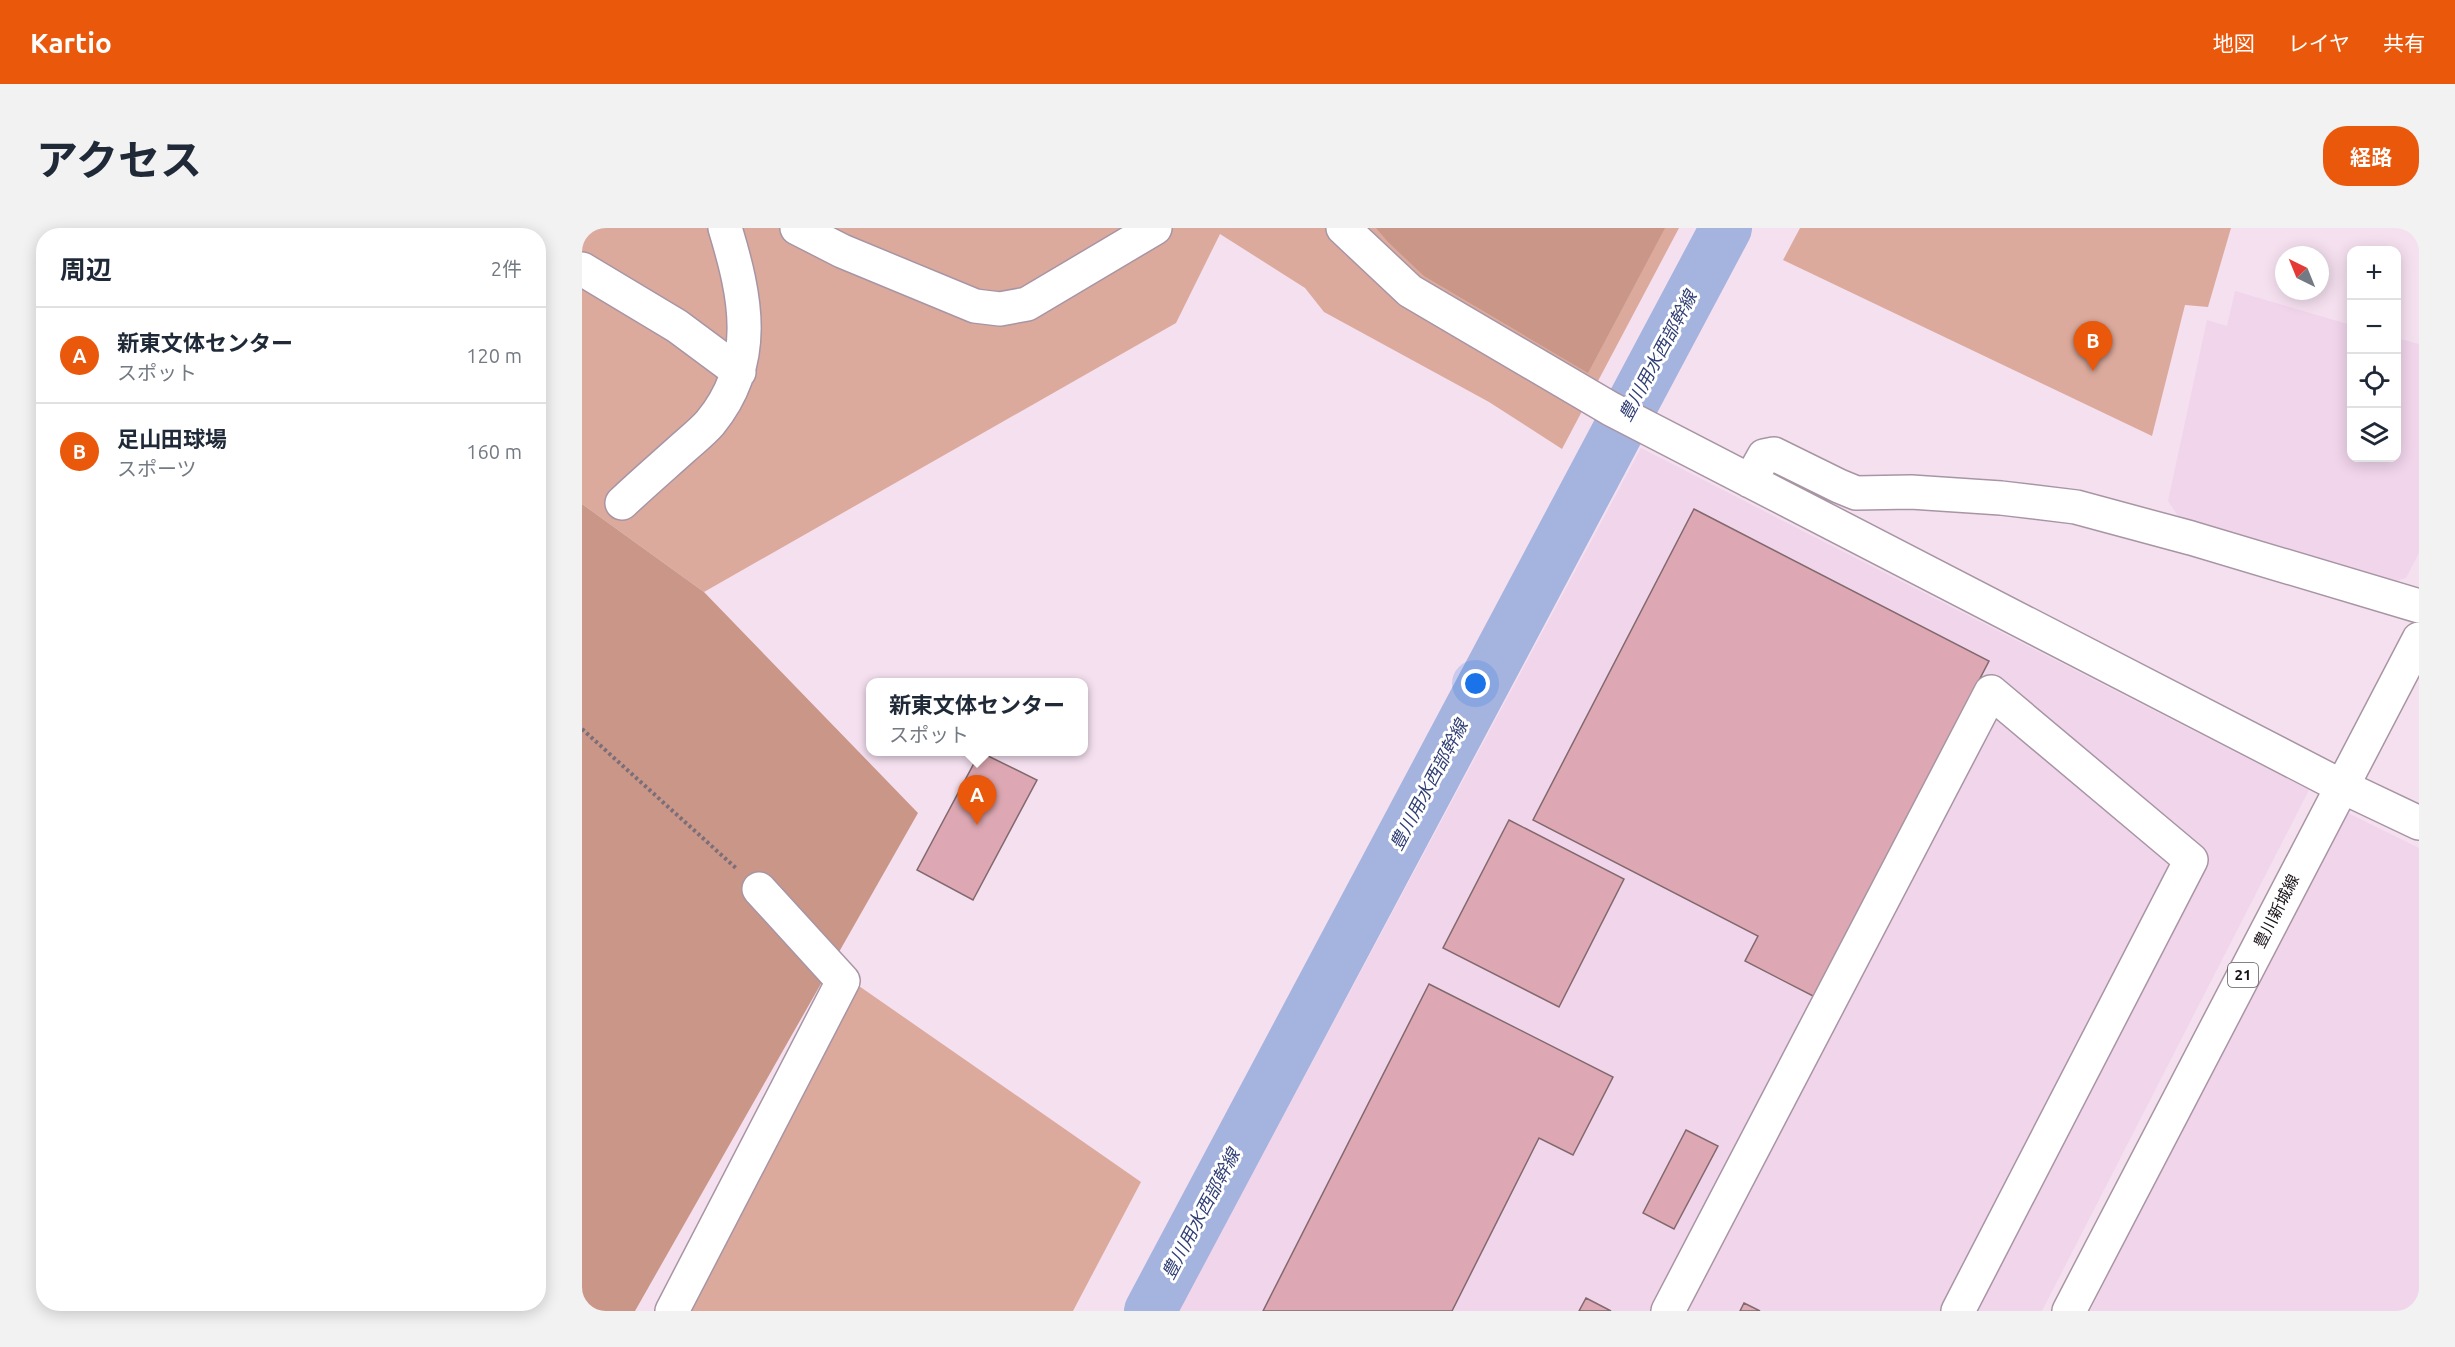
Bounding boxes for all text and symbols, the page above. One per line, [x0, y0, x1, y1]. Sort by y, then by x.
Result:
text: Kartio [30, 27, 112, 58]
text: 地図 [2213, 31, 2255, 55]
text: レイヤ [2288, 31, 2350, 55]
text: 共有 [2383, 31, 2425, 55]
button: 経路 [2323, 126, 2419, 186]
text: アクセス [36, 136, 202, 183]
north arrow [2275, 246, 2329, 300]
map controls [2347, 246, 2401, 462]
button: + [2347, 246, 2401, 300]
text: 周辺 [60, 255, 112, 284]
text: 2件 [491, 257, 522, 280]
water label: 豊川用水西部幹線 [1614, 285, 1701, 424]
button: − [2347, 300, 2401, 354]
pin: B [2074, 322, 2112, 371]
text: 新東文体センター [117, 330, 293, 355]
text: A [72, 344, 87, 367]
text: 120 m [466, 344, 522, 367]
button: locate [2347, 354, 2401, 408]
text: スポット [117, 361, 197, 384]
button: layers [2347, 408, 2401, 462]
text: 足山田球場 [117, 426, 227, 451]
text: B [73, 440, 86, 463]
text: 160 m [466, 440, 522, 463]
text: スポーツ [117, 457, 197, 480]
your location [1461, 669, 1490, 698]
popup [866, 678, 1088, 756]
text: 新東文体センター [889, 692, 1065, 717]
water label: 豊川用水西部幹線 [1385, 714, 1472, 853]
text: スポット [889, 723, 969, 746]
pin: A [958, 776, 996, 825]
street label: 豊川新城線 [2250, 871, 2302, 951]
road number: 21 [2228, 963, 2258, 987]
water label: 豊川用水西部幹線 [1157, 1143, 1244, 1282]

